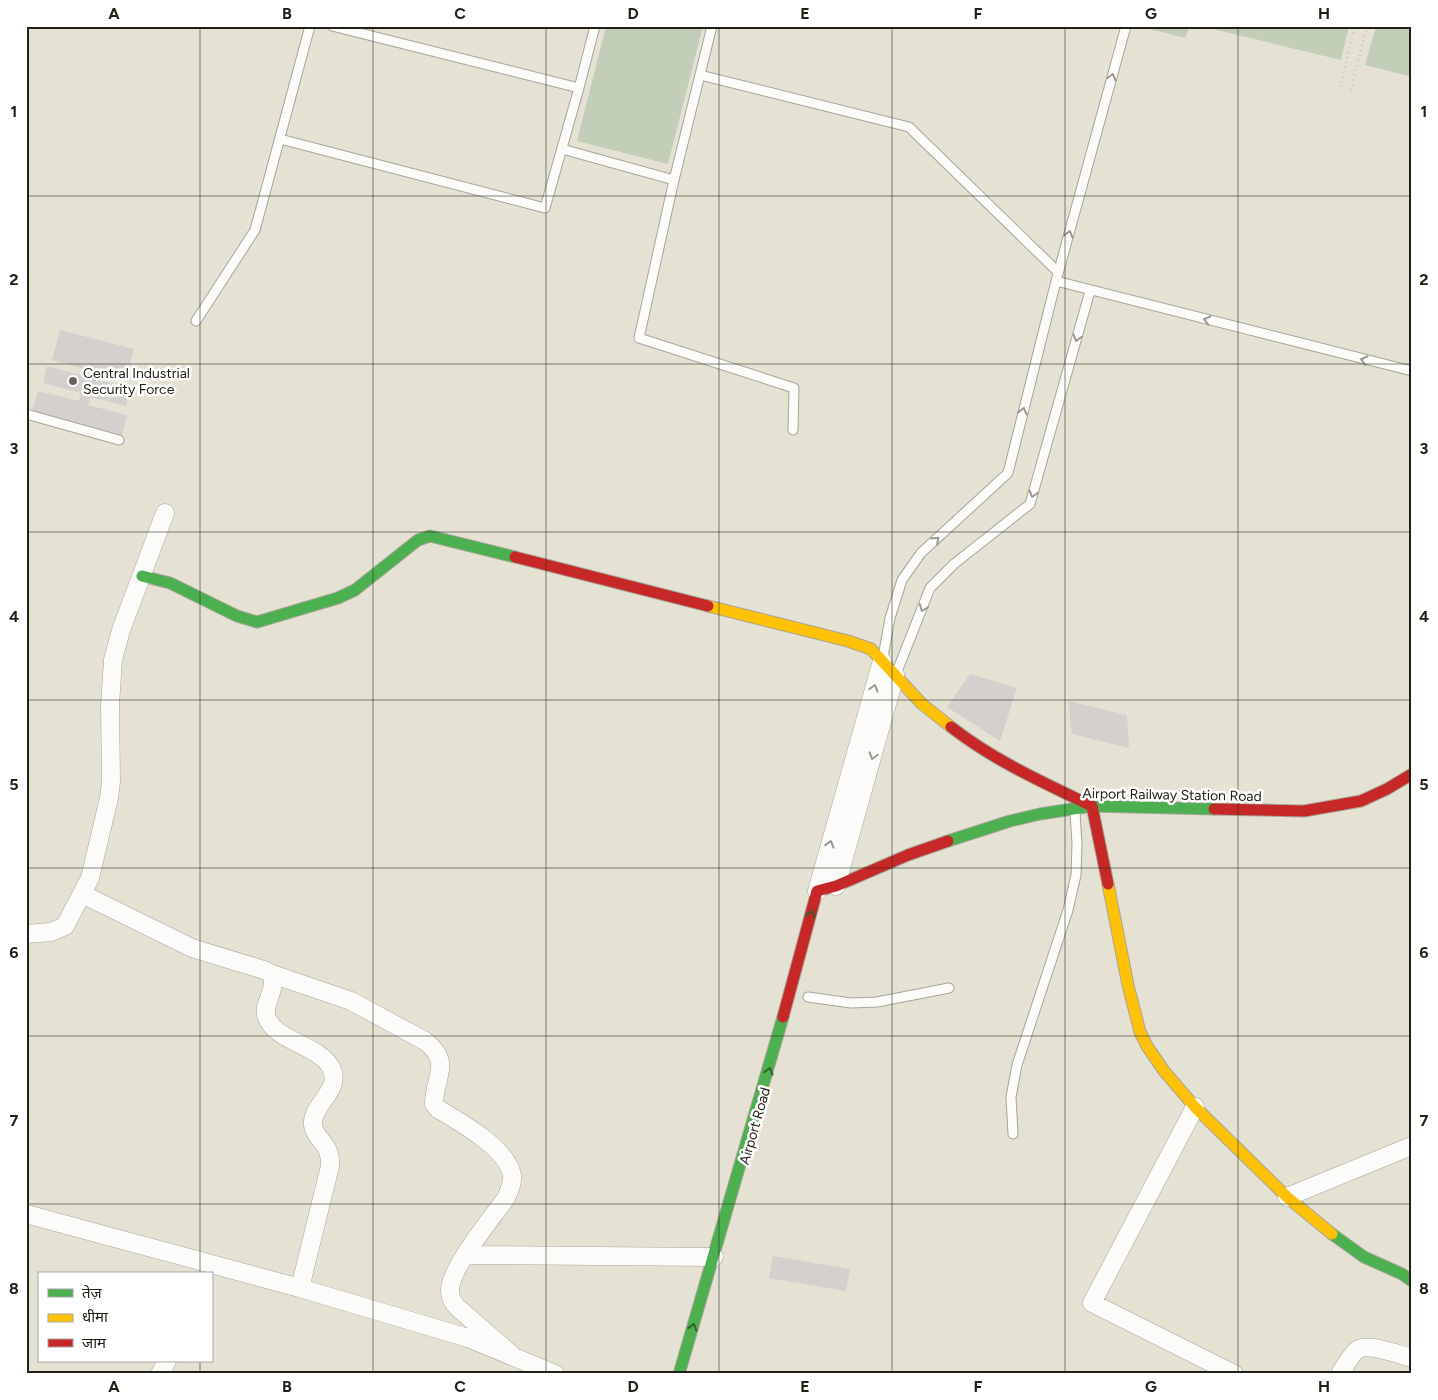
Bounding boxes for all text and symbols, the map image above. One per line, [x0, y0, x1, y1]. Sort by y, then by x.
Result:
text: A [108, 4, 120, 23]
text: B [282, 4, 292, 23]
text: C [454, 4, 466, 23]
text: D [627, 4, 639, 23]
text: E [800, 4, 810, 23]
text: F [974, 4, 983, 23]
text: G [1145, 4, 1157, 23]
text: H [1318, 4, 1330, 23]
one-way arrow [1106, 73, 1117, 82]
text: 1 [11, 102, 17, 121]
text: 1 [1421, 102, 1427, 121]
one-way arrow [1063, 230, 1073, 239]
text: 2 [9, 270, 19, 289]
text: 2 [1419, 270, 1429, 289]
one-way arrow [1202, 315, 1211, 326]
one-way arrow [1072, 333, 1083, 342]
one-way arrow [1360, 355, 1369, 366]
place label: Central Industrial Security Force [83, 365, 190, 398]
marker: Central Industrial Security Force [67, 375, 79, 387]
one-way arrow [1017, 406, 1028, 415]
text: 3 [10, 439, 19, 458]
text: 3 [1420, 439, 1429, 458]
one-way arrow [1028, 489, 1038, 498]
one-way arrow [930, 537, 939, 546]
one-way arrow [918, 603, 929, 612]
text: 4 [9, 607, 19, 626]
text: 4 [1419, 607, 1429, 626]
one-way arrow [869, 684, 879, 692]
one-way arrow [868, 752, 879, 761]
text: 5 [9, 775, 19, 794]
text: 5 [1419, 775, 1429, 794]
street label: Airport Railway Station Road [1082, 785, 1262, 805]
one-way arrow [825, 840, 835, 849]
one-way arrow [806, 910, 816, 918]
text: 6 [9, 943, 19, 962]
text: 6 [1419, 943, 1429, 962]
one-way arrow [763, 1067, 773, 1075]
street label: Airport Road [736, 1085, 774, 1167]
text: 7 [10, 1111, 19, 1130]
text: 7 [1420, 1111, 1429, 1130]
legend [38, 1272, 212, 1362]
text: 8 [9, 1279, 19, 1298]
text: 8 [1419, 1279, 1429, 1298]
text: तेज़ [82, 1284, 103, 1302]
text: धीमा [82, 1308, 109, 1326]
one-way arrow [687, 1323, 697, 1332]
text: जाम [82, 1334, 107, 1352]
text: A [108, 1377, 120, 1396]
text: B [282, 1377, 292, 1396]
text: C [454, 1377, 466, 1396]
text: D [627, 1377, 639, 1396]
text: E [800, 1377, 810, 1396]
text: F [974, 1377, 983, 1396]
text: G [1145, 1377, 1157, 1396]
text: H [1318, 1377, 1330, 1396]

